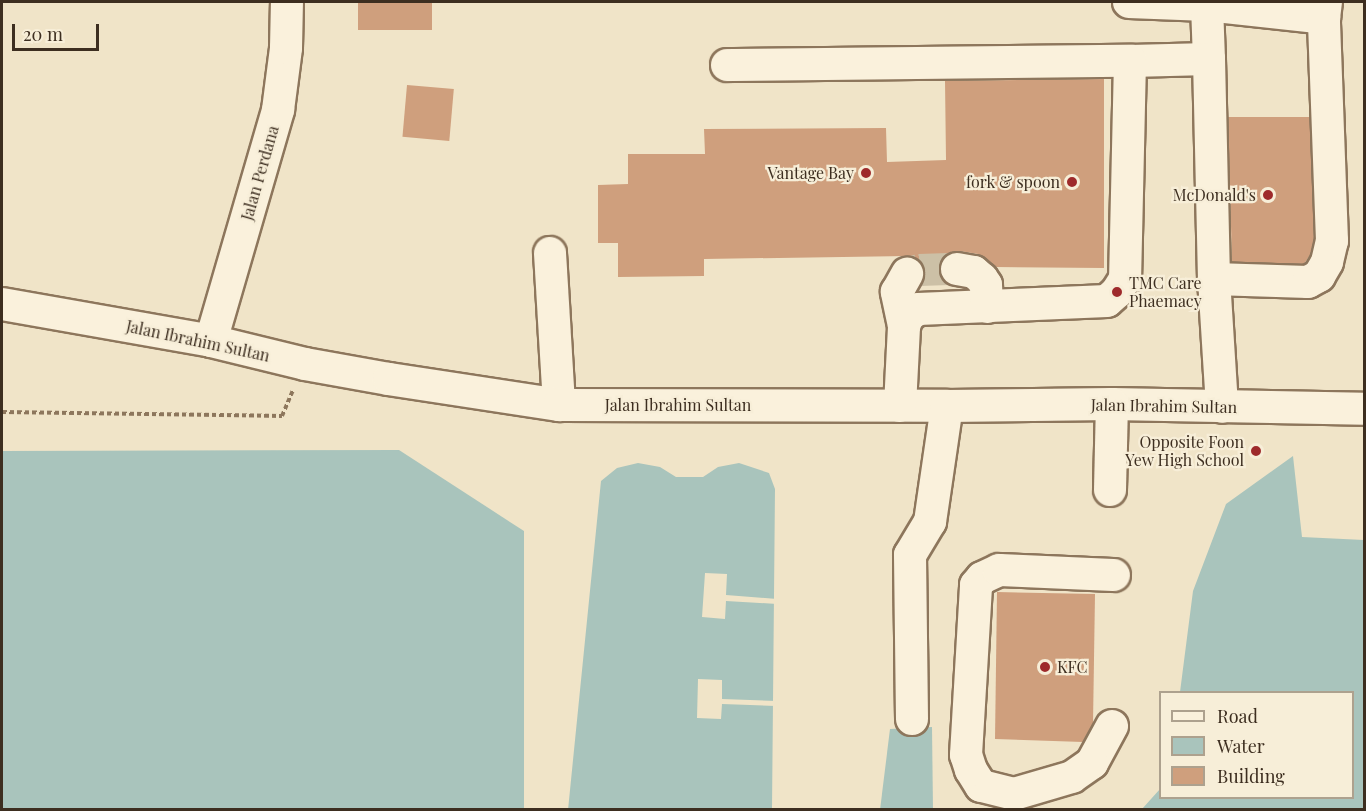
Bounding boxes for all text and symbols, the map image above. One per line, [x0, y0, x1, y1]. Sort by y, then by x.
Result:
scale bar [15, 12, 102, 50]
text: 20 m [23, 22, 63, 46]
street label: Jalan Perdana [237, 123, 283, 223]
place label: Vantage Bay [767, 163, 854, 183]
marker: Vantage Bay [859, 166, 873, 180]
place label: fork & spoon [966, 172, 1060, 192]
marker: fork & spoon [1065, 175, 1079, 189]
place label: McDonald's [1173, 185, 1256, 205]
marker: McDonald's [1261, 188, 1275, 202]
place label: TMC Care Phaemacy [1129, 273, 1202, 311]
marker: TMC Care Phaemacy [1110, 285, 1124, 299]
street label: Jalan Ibrahim Sultan [124, 316, 272, 366]
street label: Jalan Ibrahim Sultan [605, 395, 751, 415]
street label: Jalan Ibrahim Sultan [1091, 395, 1237, 417]
place label: Opposite Foon Yew High School [1125, 432, 1244, 470]
marker: Opposite Foon Yew High School [1249, 444, 1263, 458]
place label: KFC [1057, 657, 1087, 677]
marker: KFC [1038, 660, 1052, 674]
legend [1159, 691, 1354, 799]
text: Road [1217, 704, 1258, 728]
text: Water [1217, 734, 1265, 758]
text: Building [1217, 764, 1285, 788]

